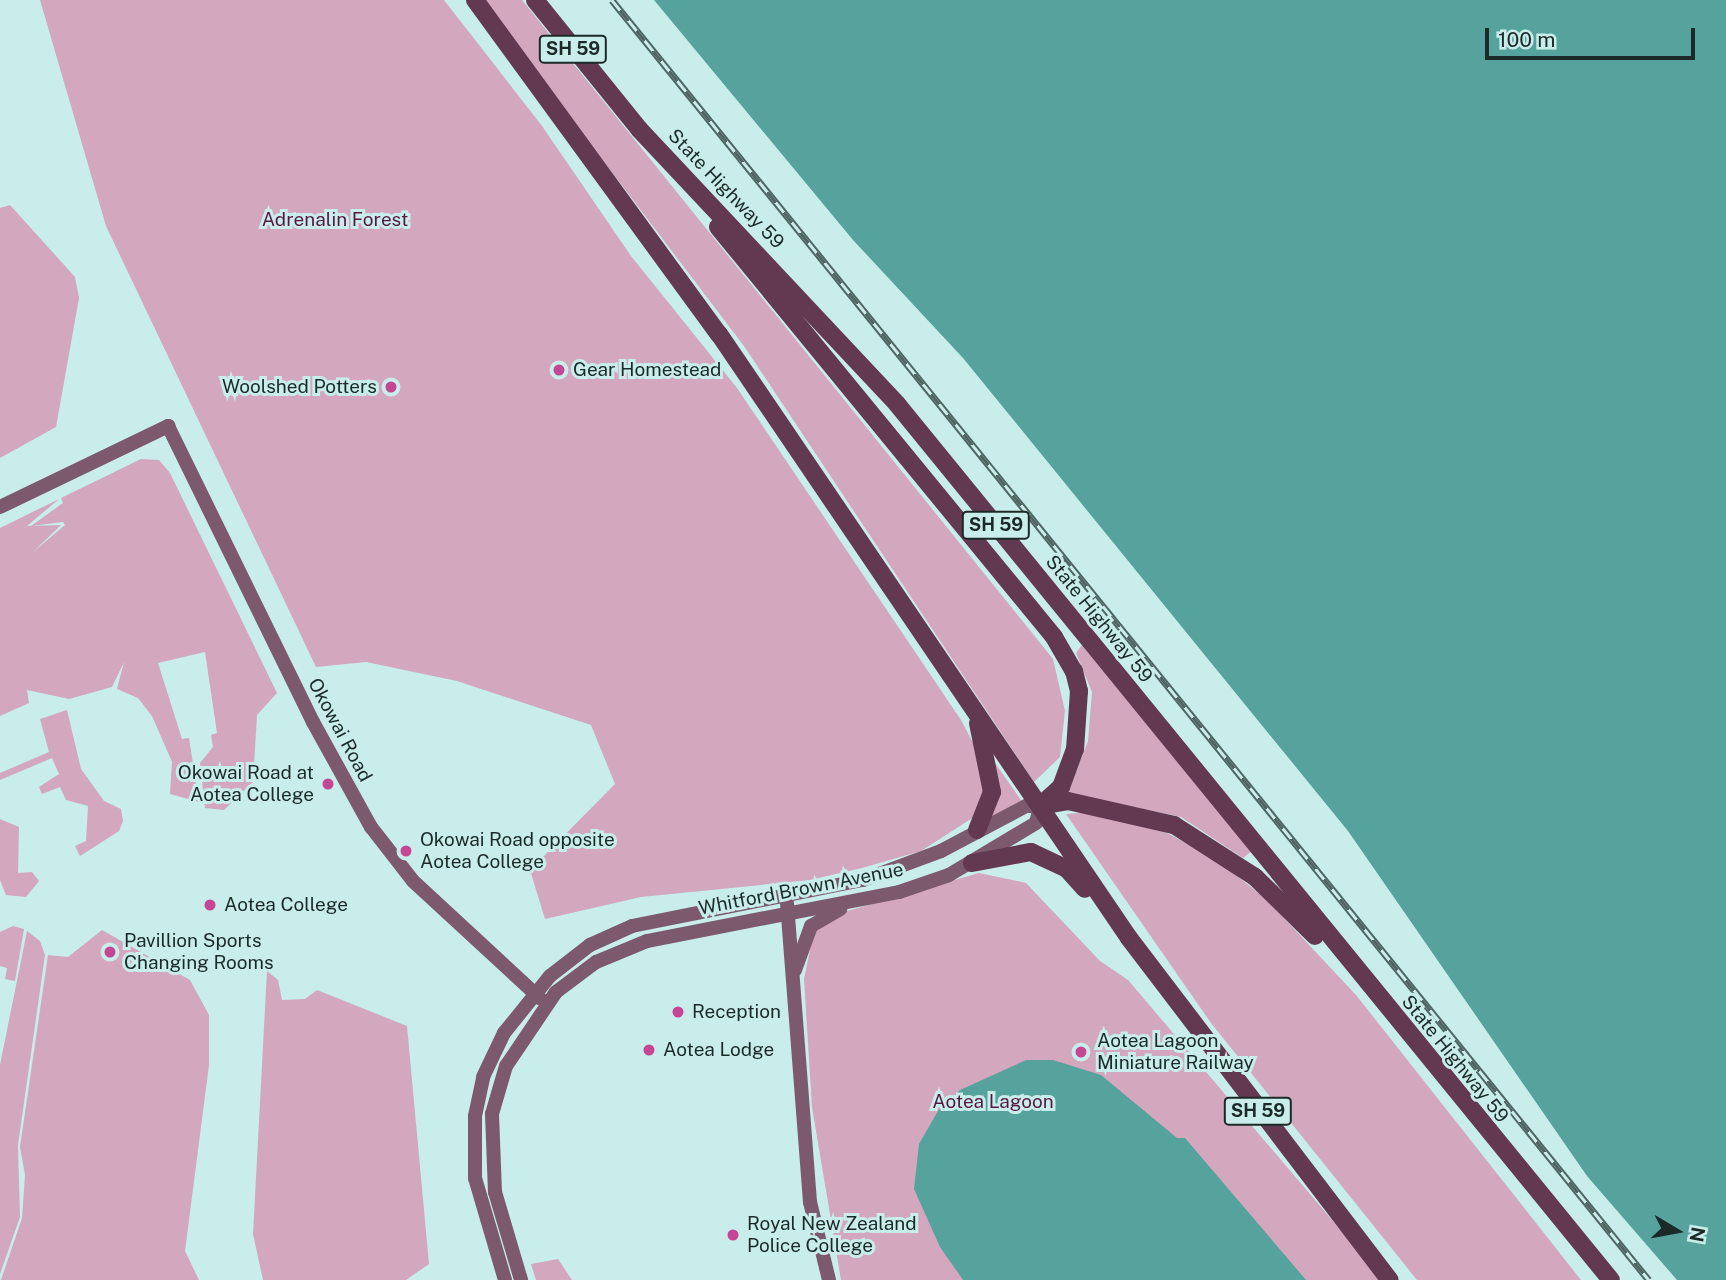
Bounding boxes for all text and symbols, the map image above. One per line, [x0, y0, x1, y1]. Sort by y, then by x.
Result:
scale bar [1488, 14, 1698, 58]
text: 100 m [1498, 27, 1555, 52]
road number: SH 59 [538, 34, 608, 64]
street label: State Highway 59 [663, 124, 789, 254]
park label: Adrenalin Forest [262, 209, 408, 231]
place label: Gear Homestead [573, 359, 721, 381]
marker: Gear Homestead [551, 362, 567, 378]
place label: Woolshed Potters [222, 376, 377, 398]
marker: Woolshed Potters [383, 379, 399, 395]
road number: SH 59 [961, 510, 1031, 540]
street label: State Highway 59 [1041, 551, 1157, 687]
street label: Okowai Road [303, 674, 377, 786]
place label: Okowai Road at Aotea College [178, 762, 314, 806]
marker: Okowai Road at Aotea College [320, 776, 336, 792]
place label: Okowai Road opposite Aotea College [420, 829, 615, 873]
marker: Okowai Road opposite Aotea College [398, 843, 414, 859]
street label: Whitford Brown Avenue [697, 858, 905, 920]
place label: Aotea College [224, 894, 348, 916]
marker: Aotea College [202, 897, 218, 913]
place label: Pavillion Sports Changing Rooms [124, 930, 274, 974]
marker: Pavillion Sports Changing Rooms [102, 944, 118, 960]
street label: State Highway 59 [1397, 991, 1513, 1127]
place label: Reception [692, 1001, 781, 1023]
marker: Reception [670, 1004, 686, 1020]
place label: Aotea Lagoon Miniature Railway [1097, 1030, 1254, 1074]
place label: Aotea Lodge [663, 1039, 774, 1061]
marker: Aotea Lodge [641, 1042, 657, 1058]
marker: Aotea Lagoon Miniature Railway [1071, 1042, 1091, 1062]
park label: Aotea Lagoon [932, 1091, 1054, 1113]
road number: SH 59 [1223, 1096, 1293, 1126]
north arrow [1642, 1196, 1712, 1266]
place label: Royal New Zealand Police College [747, 1213, 917, 1257]
text: N [1686, 1225, 1710, 1244]
marker: Royal New Zealand Police College [725, 1227, 741, 1243]

